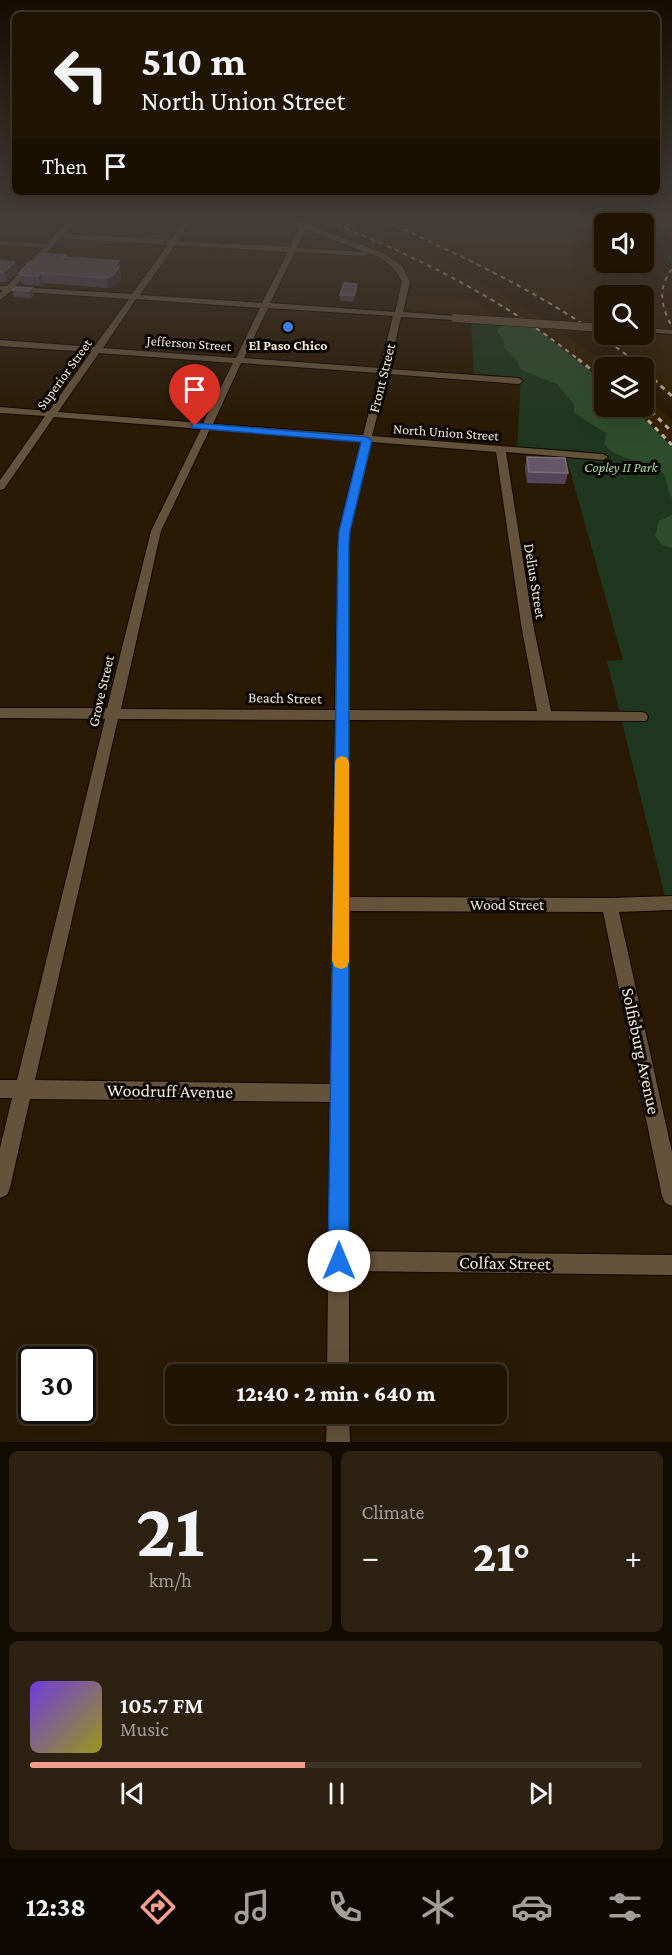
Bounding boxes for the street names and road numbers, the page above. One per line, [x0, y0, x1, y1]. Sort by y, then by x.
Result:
street label: Jefferson Street [144, 332, 232, 354]
street label: Superior Street [33, 335, 95, 412]
street label: Front Street [366, 341, 399, 414]
street label: North Union Street [393, 420, 500, 444]
street label: Delius Street [521, 542, 549, 621]
street label: Grove Street [85, 653, 117, 728]
street label: Beach Street [248, 689, 323, 707]
street label: Wood Street [470, 897, 545, 913]
street label: Solfisburg Avenue [618, 986, 664, 1116]
street label: Woodruff Avenue [107, 1080, 233, 1102]
street label: Colfax Street [459, 1252, 552, 1274]

